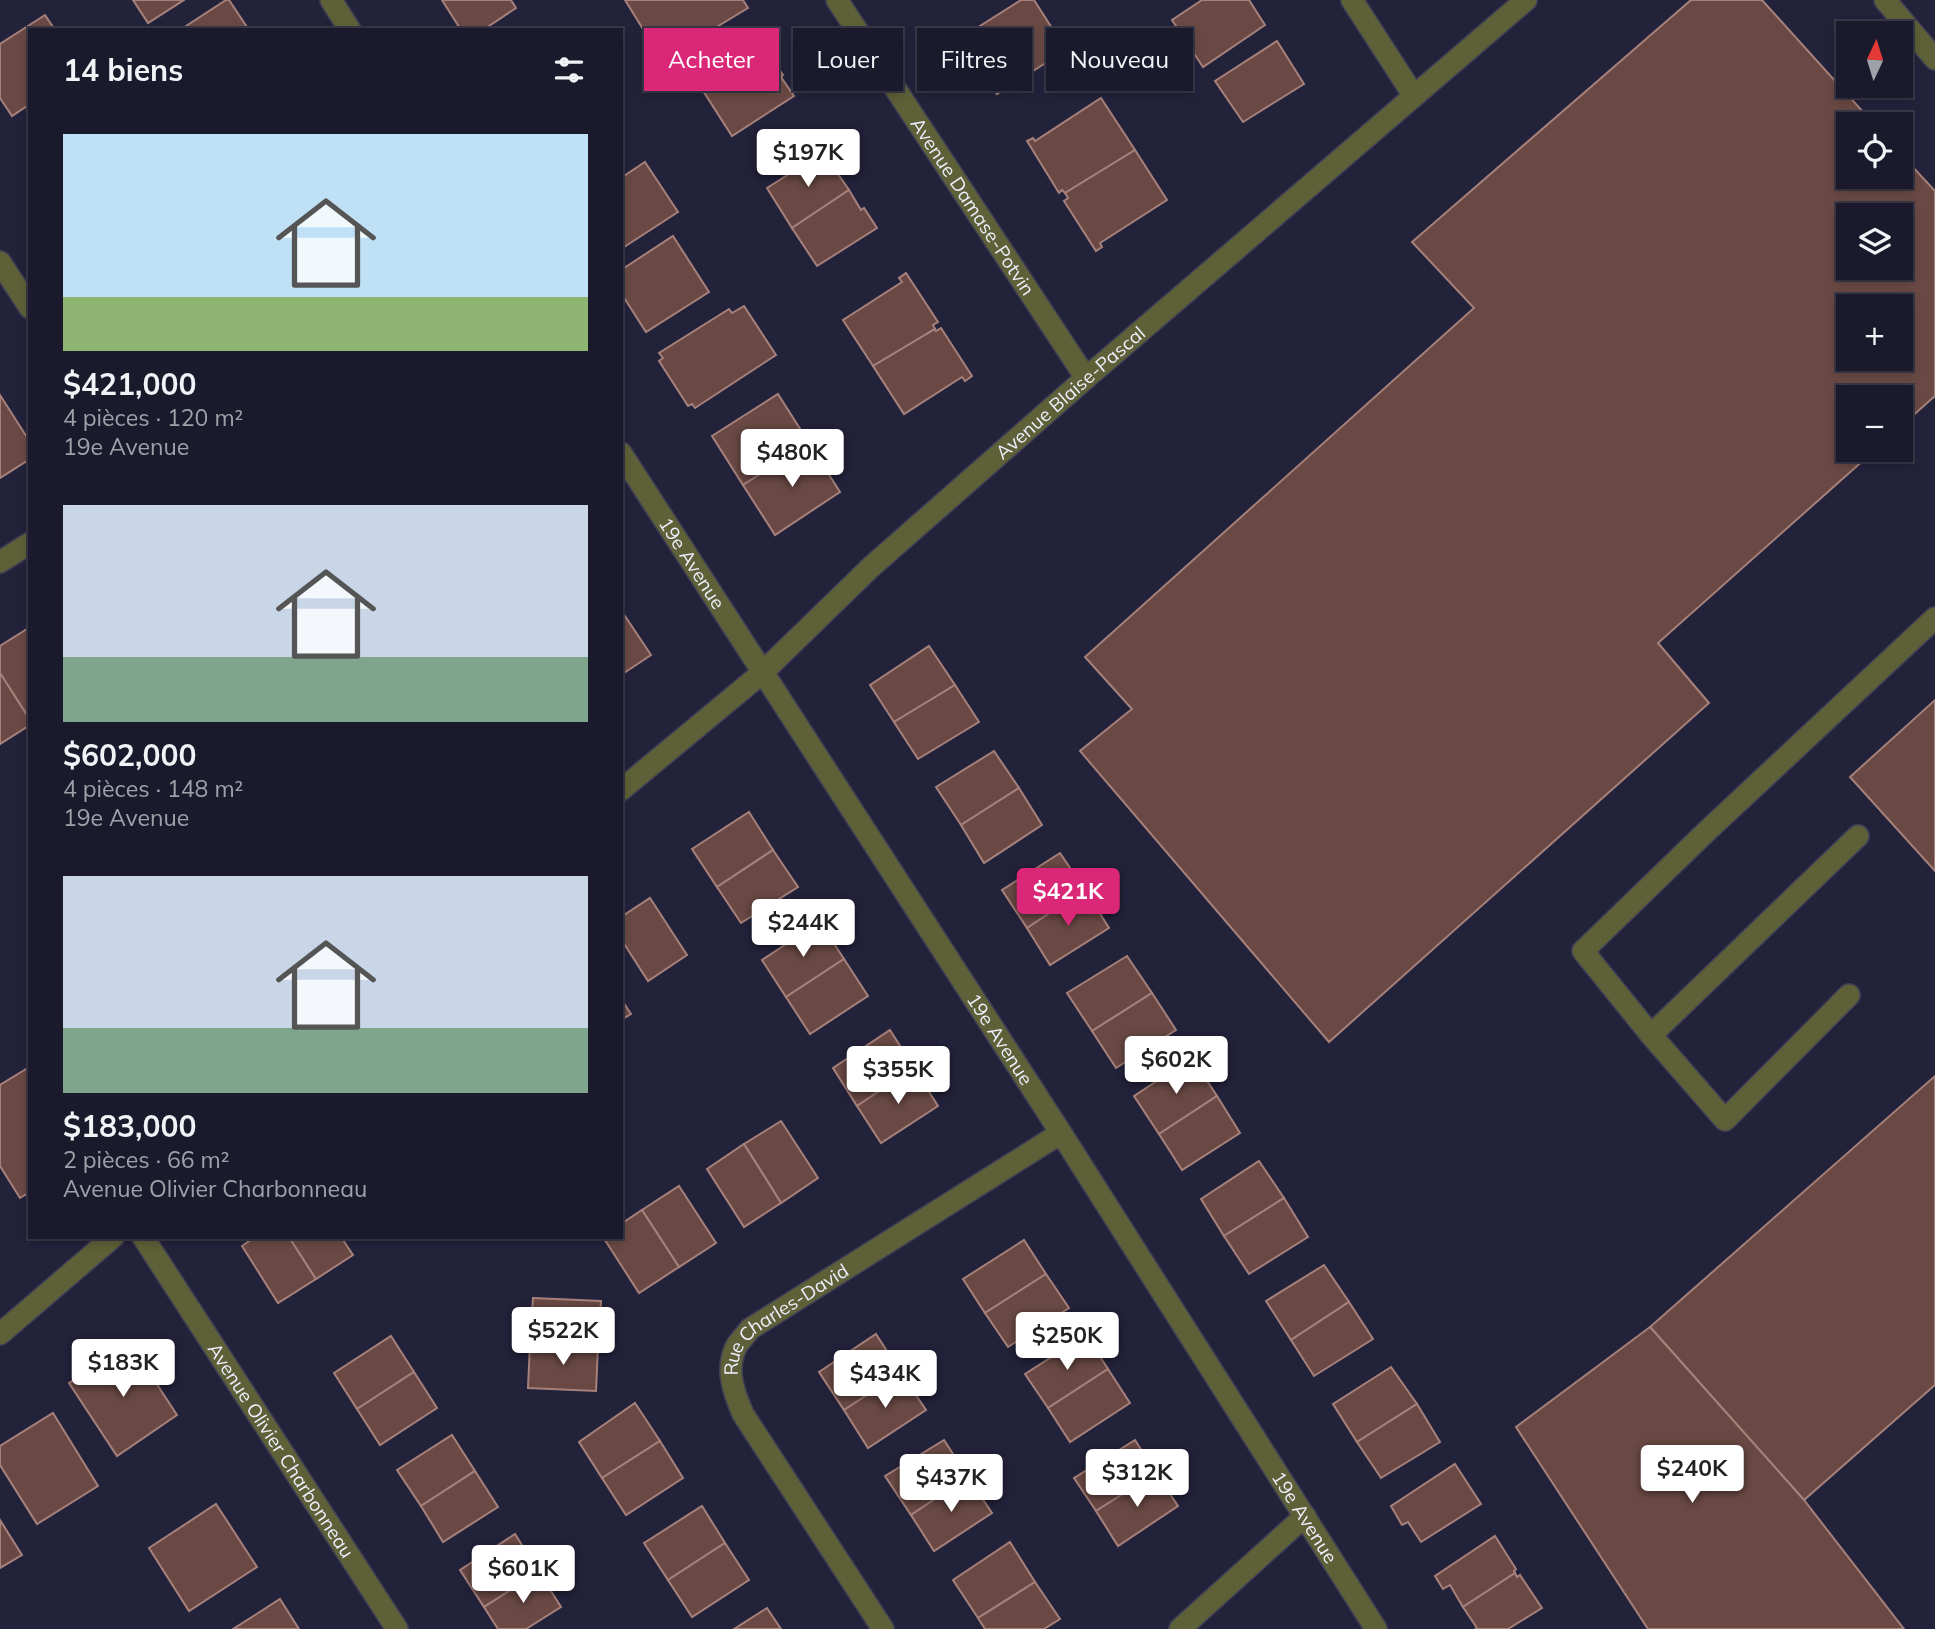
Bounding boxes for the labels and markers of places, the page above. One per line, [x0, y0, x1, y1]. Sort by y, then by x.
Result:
pin: $197K [759, 130, 857, 189]
pin: $480K [743, 430, 841, 489]
pin: $421K [1019, 869, 1117, 928]
pin: $244K [754, 900, 852, 959]
pin: $602K [1127, 1036, 1225, 1096]
pin: $355K [849, 1046, 947, 1106]
pin: $522K [514, 1308, 612, 1367]
pin: $250K [1018, 1312, 1116, 1372]
pin: $183K [74, 1340, 172, 1399]
pin: $434K [836, 1350, 934, 1410]
pin: $240K [1643, 1446, 1741, 1505]
pin: $312K [1088, 1450, 1186, 1509]
pin: $437K [902, 1454, 1000, 1514]
pin: $601K [474, 1546, 572, 1605]

